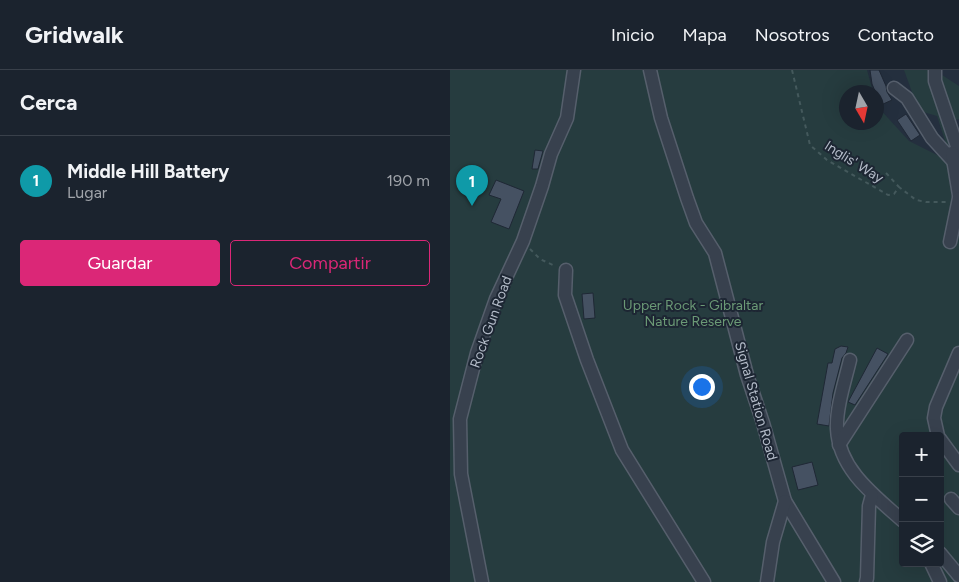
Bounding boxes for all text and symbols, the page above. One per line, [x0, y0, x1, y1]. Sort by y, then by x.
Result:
text: Gridwalk [25, 20, 124, 49]
text: Inicio [611, 24, 655, 46]
text: Mapa [683, 24, 727, 46]
text: Nosotros [755, 24, 830, 46]
text: Contacto [858, 24, 934, 46]
north arrow [839, 85, 884, 130]
text: Cerca [20, 90, 77, 115]
street label: Inglis' Way [821, 137, 887, 187]
text: Middle Hill Battery [67, 160, 229, 183]
pin: 1 [456, 165, 488, 206]
text: 1 [33, 171, 39, 190]
text: 190 m [387, 171, 430, 190]
text: Lugar [67, 183, 107, 202]
button: Guardar [20, 240, 220, 286]
button: Compartir [230, 240, 430, 286]
street label: Rock Gun Road [466, 274, 516, 370]
park label: Upper Rock - Gibraltar Nature Reserve [623, 297, 763, 330]
street label: Signal Station Road [731, 340, 781, 462]
your location [689, 374, 715, 400]
map controls [899, 432, 944, 567]
button: + [899, 432, 944, 477]
button: − [899, 477, 944, 522]
button: layers [899, 522, 944, 567]

